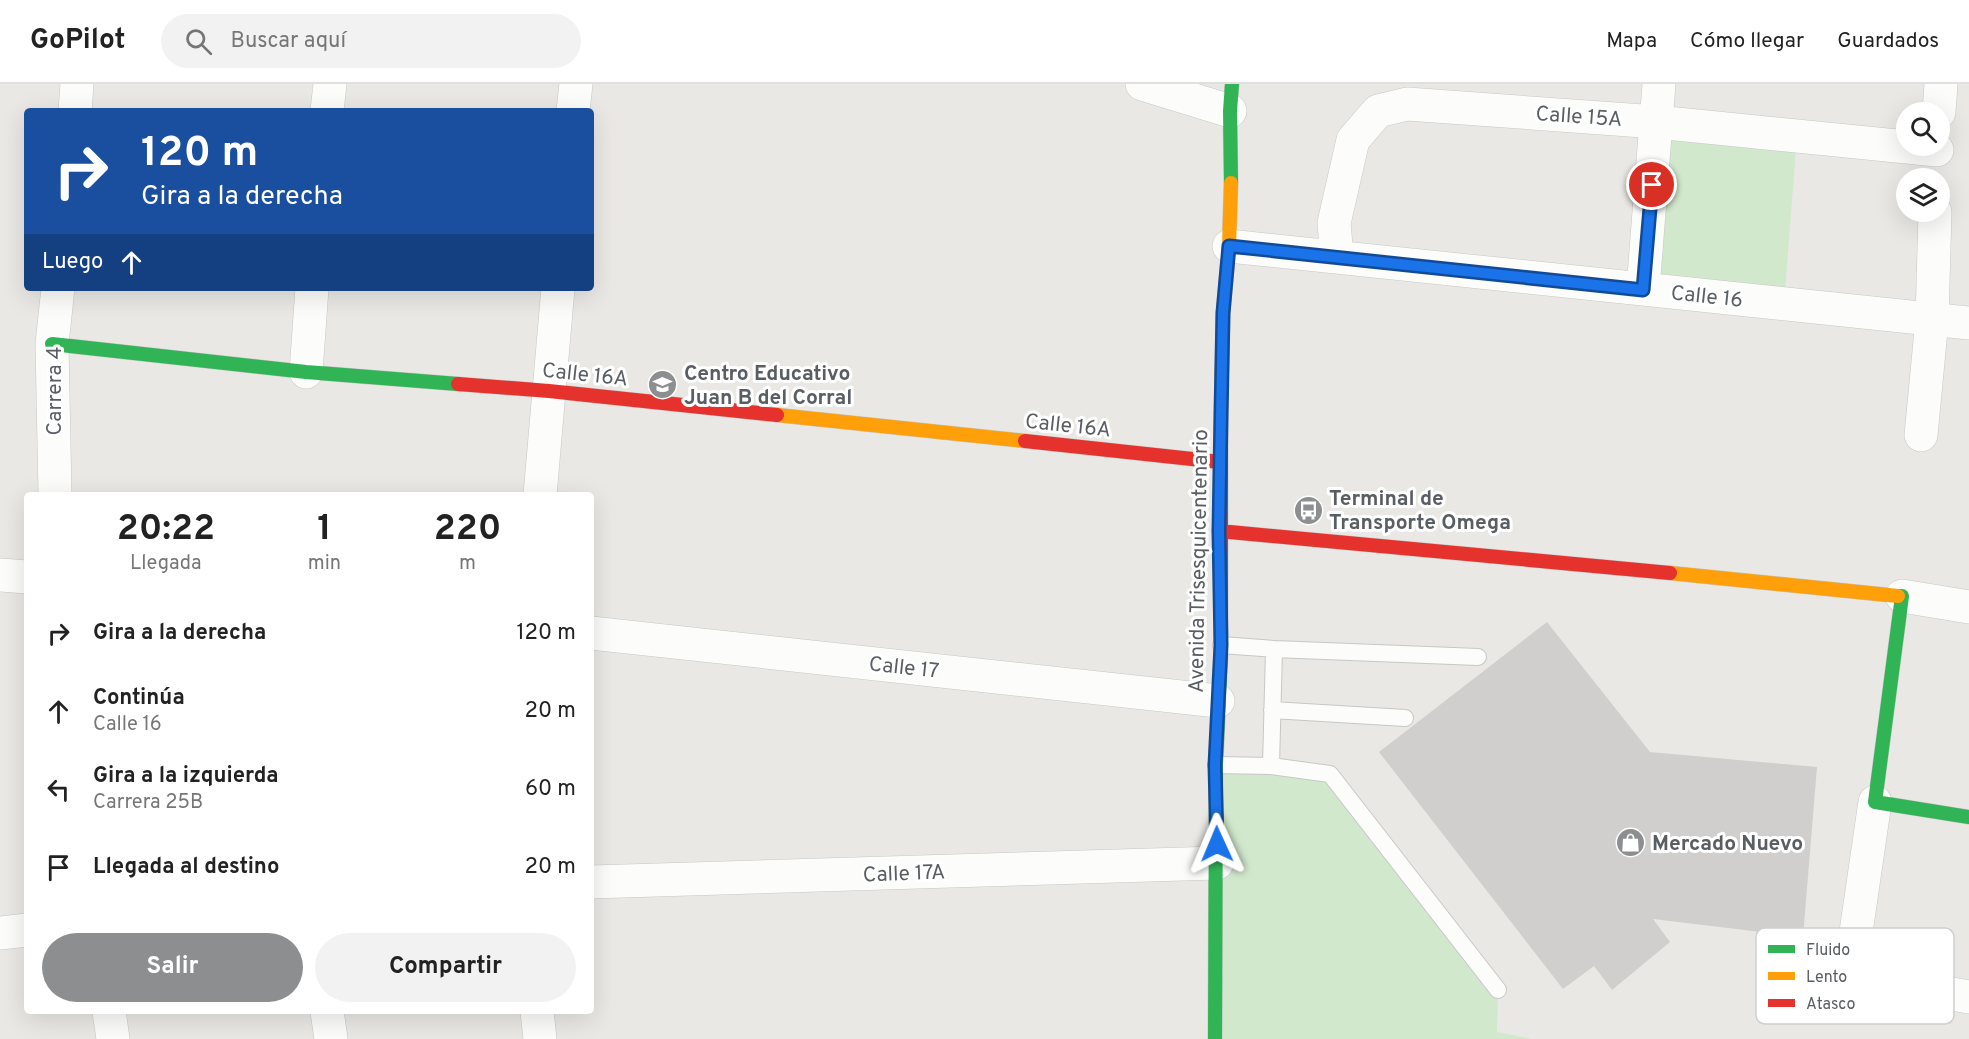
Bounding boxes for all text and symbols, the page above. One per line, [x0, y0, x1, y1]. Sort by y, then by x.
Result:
search box [161, 14, 581, 68]
text: GoPilot [30, 23, 125, 59]
icon: search [182, 25, 215, 58]
text: Buscar aquí [230, 28, 346, 55]
text: Mapa [1606, 28, 1657, 55]
text: Cómo llegar [1690, 28, 1804, 55]
text: Guardados [1837, 28, 1939, 55]
street label: Calle 15A [1535, 101, 1623, 134]
map controls [1896, 102, 1950, 222]
button: search [1896, 102, 1950, 156]
text: 120 m [141, 128, 258, 181]
icon: right [42, 132, 120, 210]
pin [1626, 159, 1677, 210]
icon: arrive [1635, 168, 1668, 201]
button: layers [1896, 168, 1950, 222]
text: Gira a la derecha [141, 180, 343, 214]
icon: ahead [115, 246, 148, 279]
text: Luego [42, 249, 103, 276]
street label: Calle 16 [1670, 280, 1744, 315]
street label: Carrera 4 [42, 347, 69, 435]
street label: Calle 16A [541, 358, 629, 393]
place label: Centro Educativo Juan B del Corral [684, 361, 852, 412]
school or university icon: Centro Educativo Juan B del Corral [647, 369, 679, 401]
street label: Calle 16A [1024, 409, 1112, 444]
street label: Avenida Trisesquicentenario [1184, 429, 1215, 693]
place label: Terminal de Transporte Omega [1329, 486, 1511, 537]
bus stop icon: Terminal de Transporte Omega [1292, 494, 1324, 526]
text: 20:22 [117, 507, 215, 553]
text: 1 [317, 507, 332, 553]
text: 220 [434, 507, 501, 553]
text: Llegada [130, 551, 202, 577]
text: min [308, 551, 341, 577]
text: m [459, 551, 476, 577]
icon: right [42, 617, 75, 650]
text: Gira a la derecha [93, 620, 266, 647]
text: 120 m [516, 620, 576, 647]
street label: Calle 17 [867, 651, 940, 686]
text: Continúa [93, 685, 185, 712]
icon: ahead [42, 695, 75, 728]
text: 20 m [525, 698, 576, 725]
text: Calle 16 [93, 712, 162, 738]
text: Gira a la izquierda [93, 763, 279, 790]
icon: left [42, 773, 75, 806]
text: 60 m [525, 776, 576, 803]
text: Carrera 25B [93, 790, 203, 816]
position arrow [1185, 812, 1249, 876]
shop icon: Mercado Nuevo [1615, 827, 1647, 859]
place label: Mercado Nuevo [1652, 831, 1803, 858]
icon: arrive [42, 851, 75, 884]
text: Llegada al destino [93, 854, 279, 881]
text: 20 m [525, 854, 576, 881]
street label: Calle 17A [862, 860, 946, 889]
legend [1756, 928, 1954, 1024]
button: Salir [42, 933, 303, 1002]
button: Compartir [315, 933, 576, 1002]
text: Fluido [1806, 941, 1850, 961]
text: Lento [1806, 968, 1847, 988]
text: Atasco [1806, 995, 1855, 1015]

